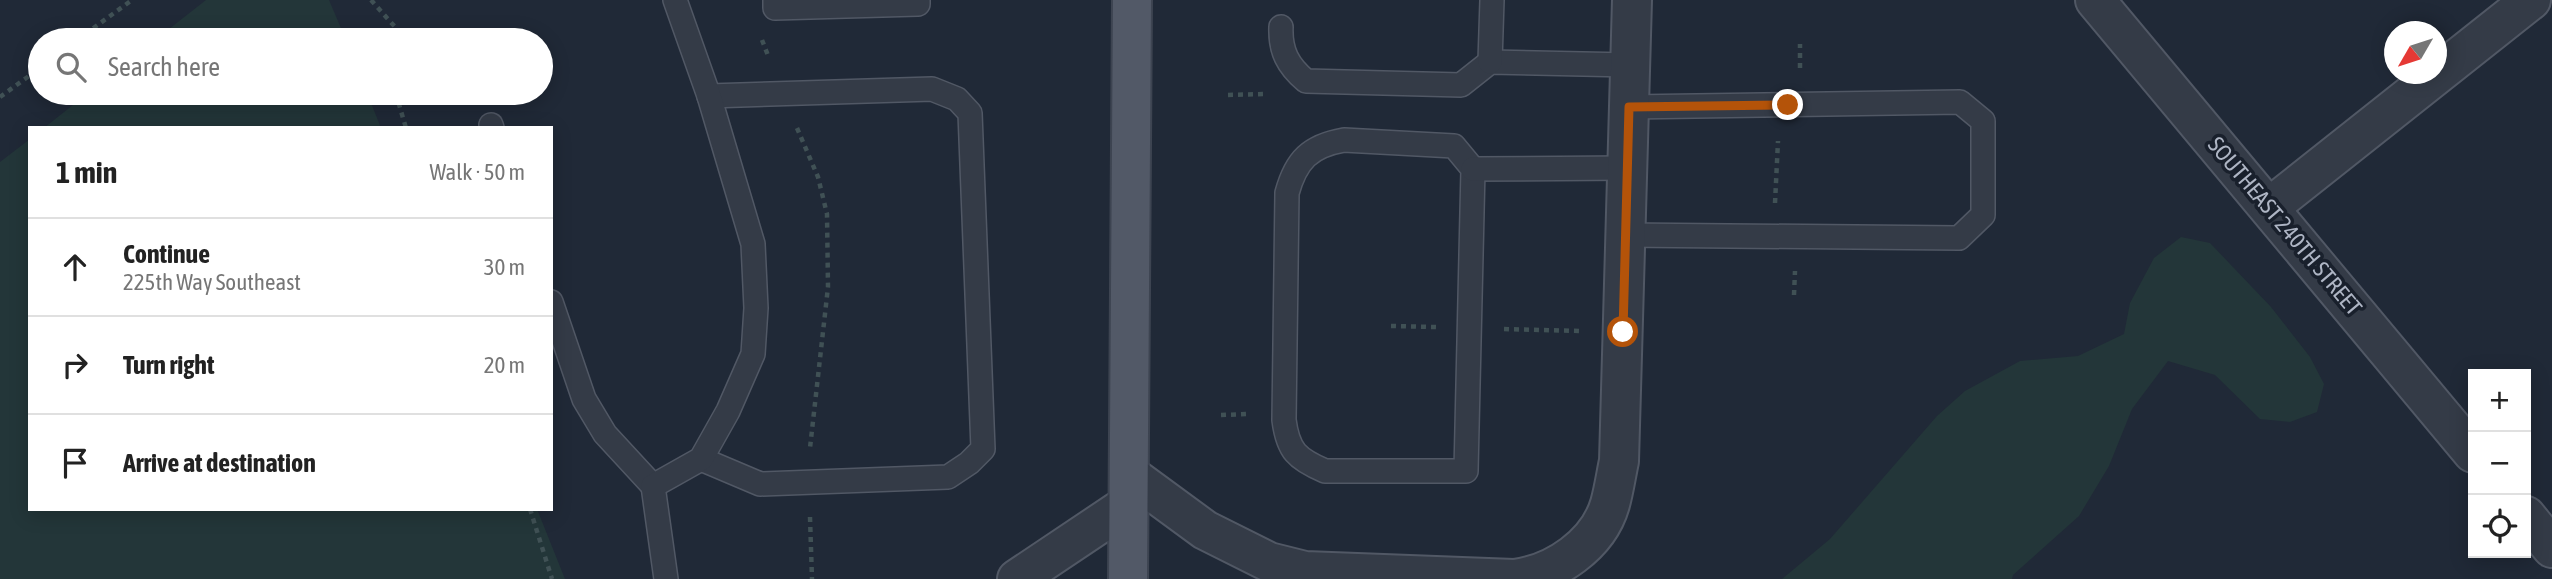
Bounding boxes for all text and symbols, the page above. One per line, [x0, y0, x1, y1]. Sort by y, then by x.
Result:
north arrow [2384, 21, 2447, 84]
search box [28, 28, 553, 105]
icon: search [52, 48, 90, 86]
text: Search here [108, 52, 220, 82]
route end [1772, 89, 1803, 120]
street label: SOUTHEAST 240TH STREET [2203, 132, 2367, 320]
text: 1 min [56, 155, 117, 189]
text: Walk · 50 m [430, 159, 525, 185]
text: Continue [123, 239, 210, 269]
icon: ahead [56, 248, 94, 286]
text: 30 m [484, 254, 525, 280]
text: 225th Way Southeast [123, 269, 301, 295]
route start [1607, 316, 1638, 347]
icon: right [56, 346, 94, 384]
text: Turn right [123, 350, 214, 380]
text: 20 m [484, 352, 525, 378]
map controls [2468, 369, 2531, 558]
button: + [2468, 369, 2531, 432]
button: − [2468, 432, 2531, 495]
icon: arrive [56, 444, 94, 482]
text: Arrive at destination [123, 448, 316, 478]
button: locate [2468, 495, 2531, 558]

